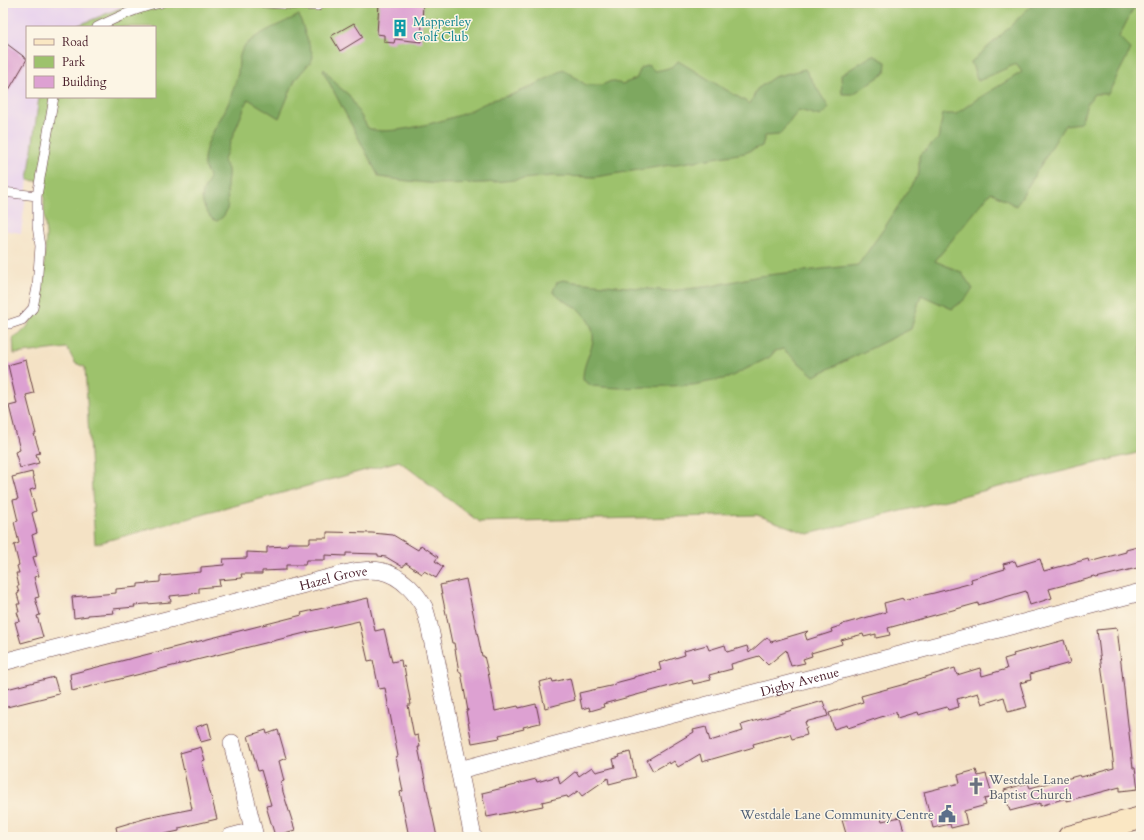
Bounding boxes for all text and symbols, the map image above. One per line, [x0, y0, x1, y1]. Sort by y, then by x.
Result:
place label: Mapperley Golf Club [413, 13, 472, 46]
building icon: Mapperley Golf Club [390, 18, 410, 38]
legend [26, 26, 156, 98]
text: Road [62, 34, 89, 50]
text: Park [62, 54, 86, 70]
text: Building [62, 74, 107, 90]
street label: Hazel Grove [297, 562, 368, 595]
street label: Digby Avenue [758, 663, 841, 701]
place label: Westdale Lane Baptist Church [988, 771, 1072, 804]
church icon: Westdale Lane Baptist Church [966, 776, 986, 796]
public building icon: Westdale Lane Community Centre [937, 804, 957, 824]
place label: Westdale Lane Community Centre [739, 806, 934, 824]

